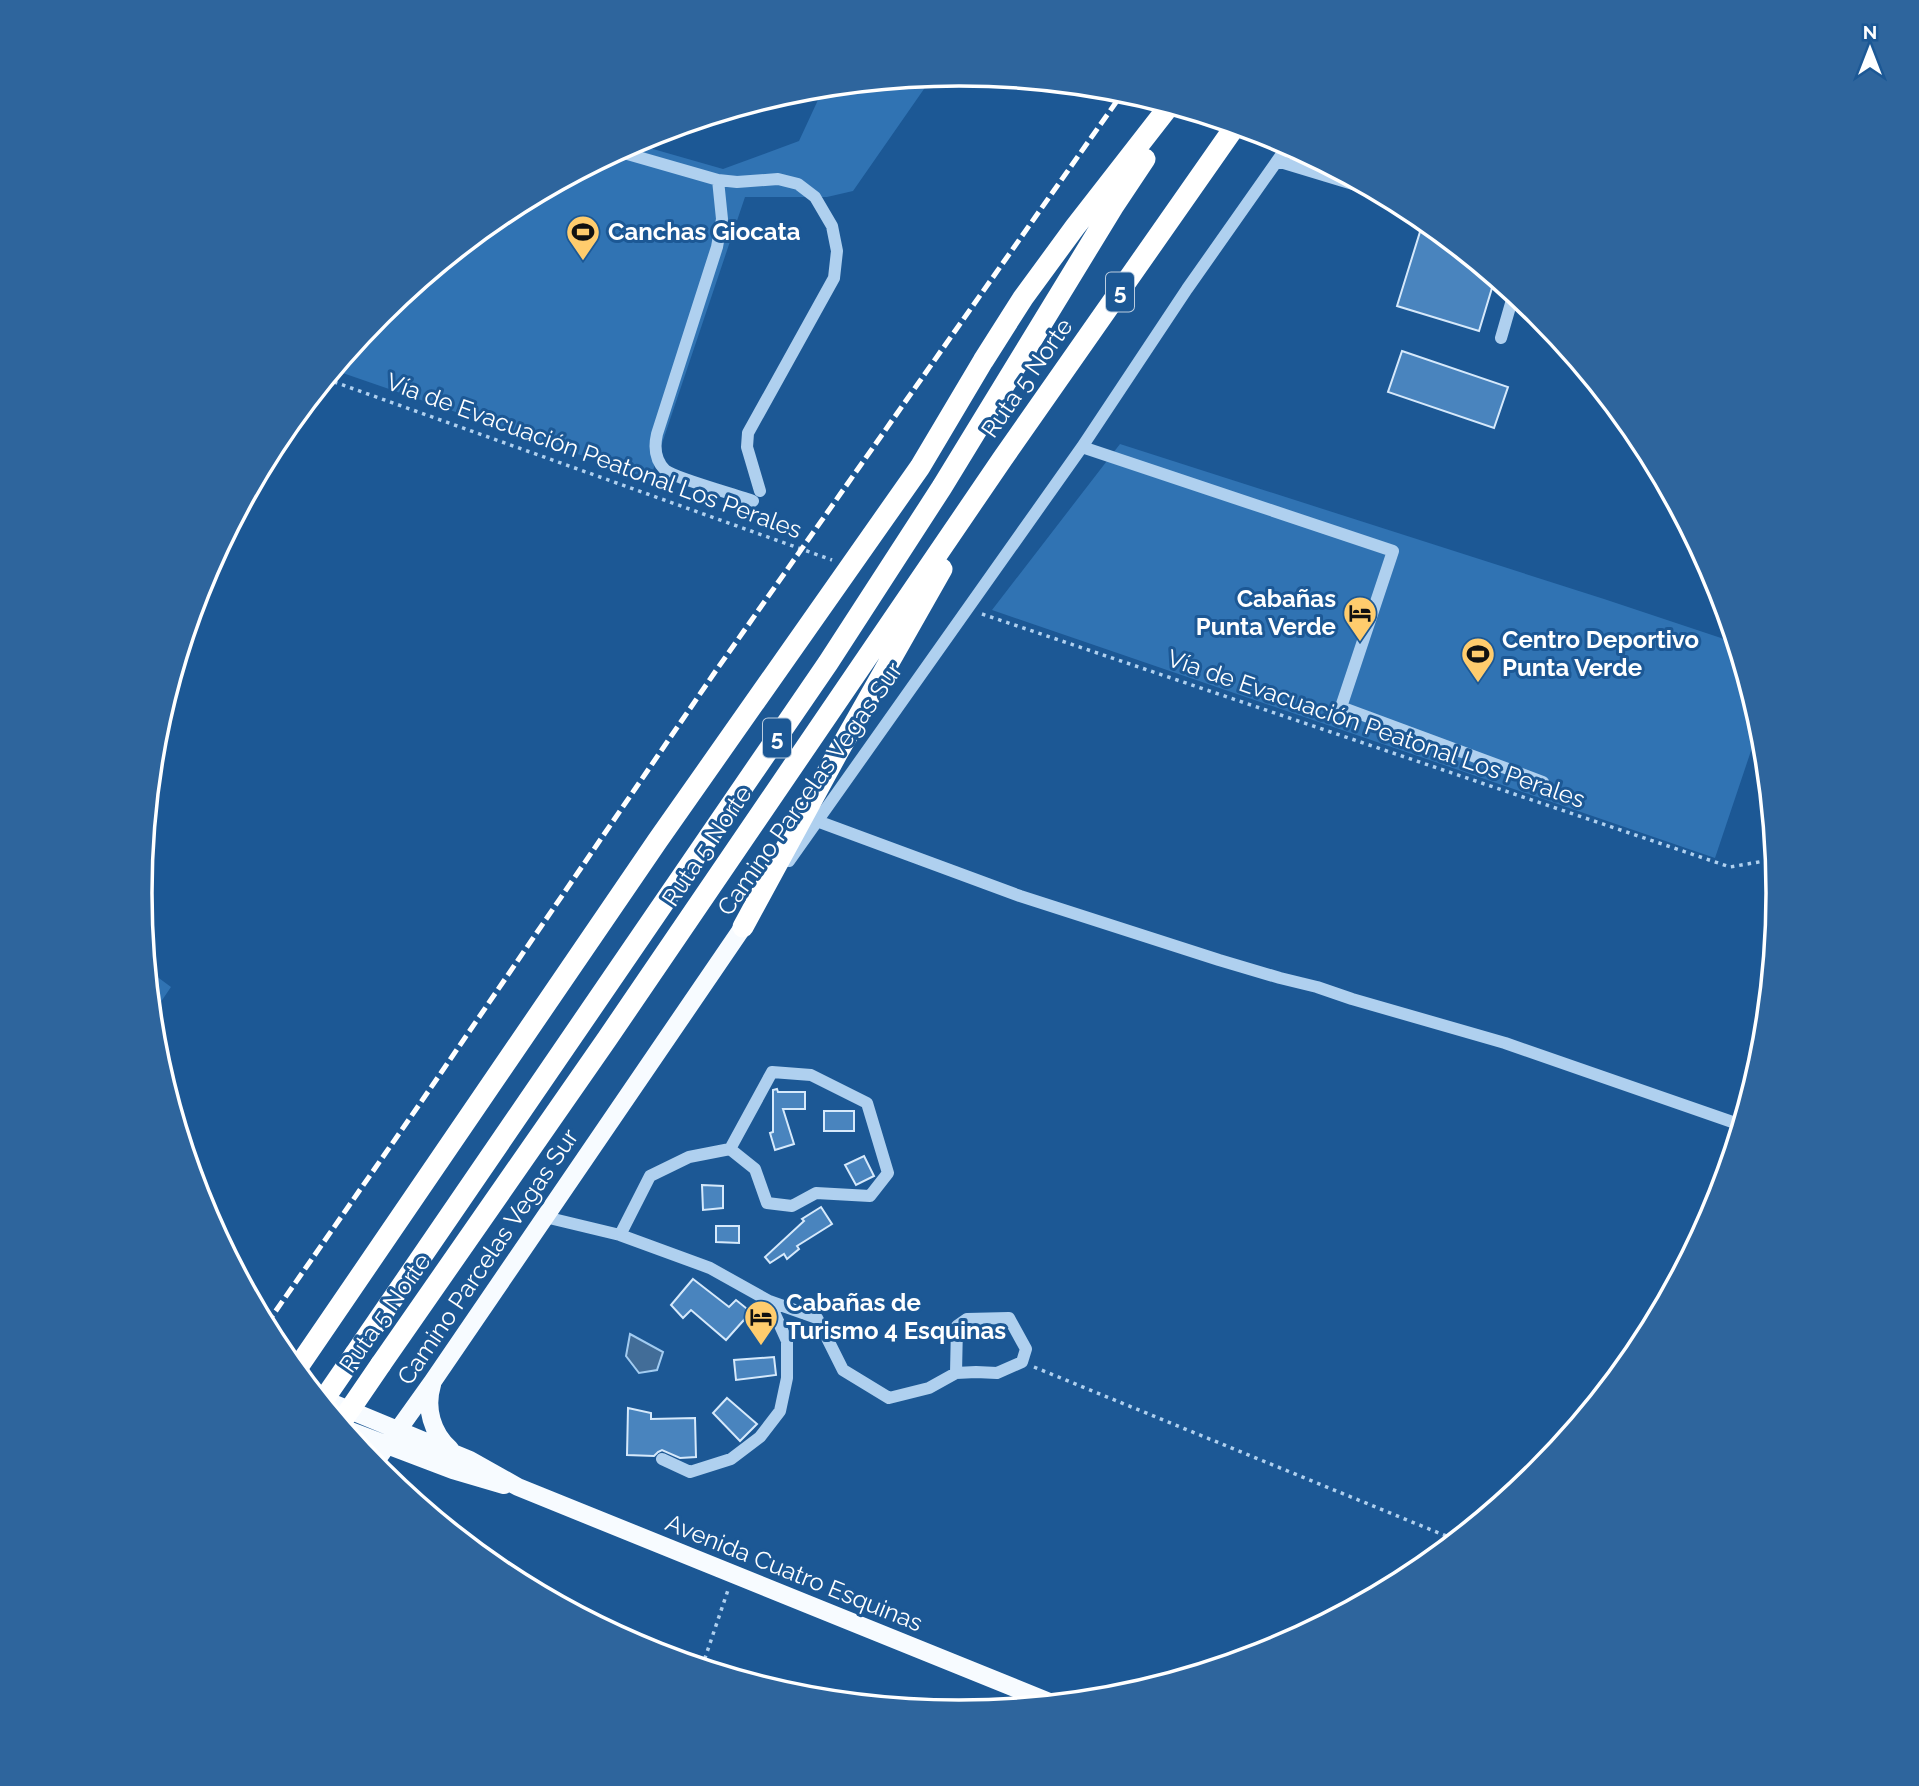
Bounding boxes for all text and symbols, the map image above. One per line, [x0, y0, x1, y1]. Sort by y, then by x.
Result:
north arrow [1835, 14, 1905, 84]
text: N [1863, 21, 1877, 43]
sports icon: Canchas Giocata [564, 213, 602, 262]
place label: Canchas Giocata [608, 217, 801, 246]
road number: 5 [1106, 272, 1134, 312]
street label: Ruta 5 Norte [975, 312, 1078, 443]
street label: Vía de Evacuación Peatonal Los Perales [383, 367, 806, 544]
place label: Cabañas Punta Verde [1196, 584, 1336, 641]
hotel icon: Cabañas Punta Verde [1341, 594, 1379, 643]
place label: Centro Deportivo Punta Verde [1502, 625, 1699, 682]
sports icon: Centro Deportivo Punta Verde [1459, 635, 1497, 684]
street label: Vía de Evacuación Peatonal Los Perales [1163, 643, 1589, 814]
street label: Camino Parcelas Vegas Sur [711, 656, 909, 921]
road number: 5 [763, 718, 791, 758]
street label: Ruta 5 Norte [656, 780, 758, 912]
street label: Camino Parcelas Vegas Sur [391, 1123, 584, 1390]
street label: Ruta 5 Norte [333, 1247, 436, 1378]
place label: Cabañas de Turismo 4 Esquinas [786, 1288, 1006, 1345]
hotel icon: Cabañas de Turismo 4 Esquinas [742, 1298, 780, 1347]
street label: Avenida Cuatro Esquinas [661, 1508, 927, 1637]

